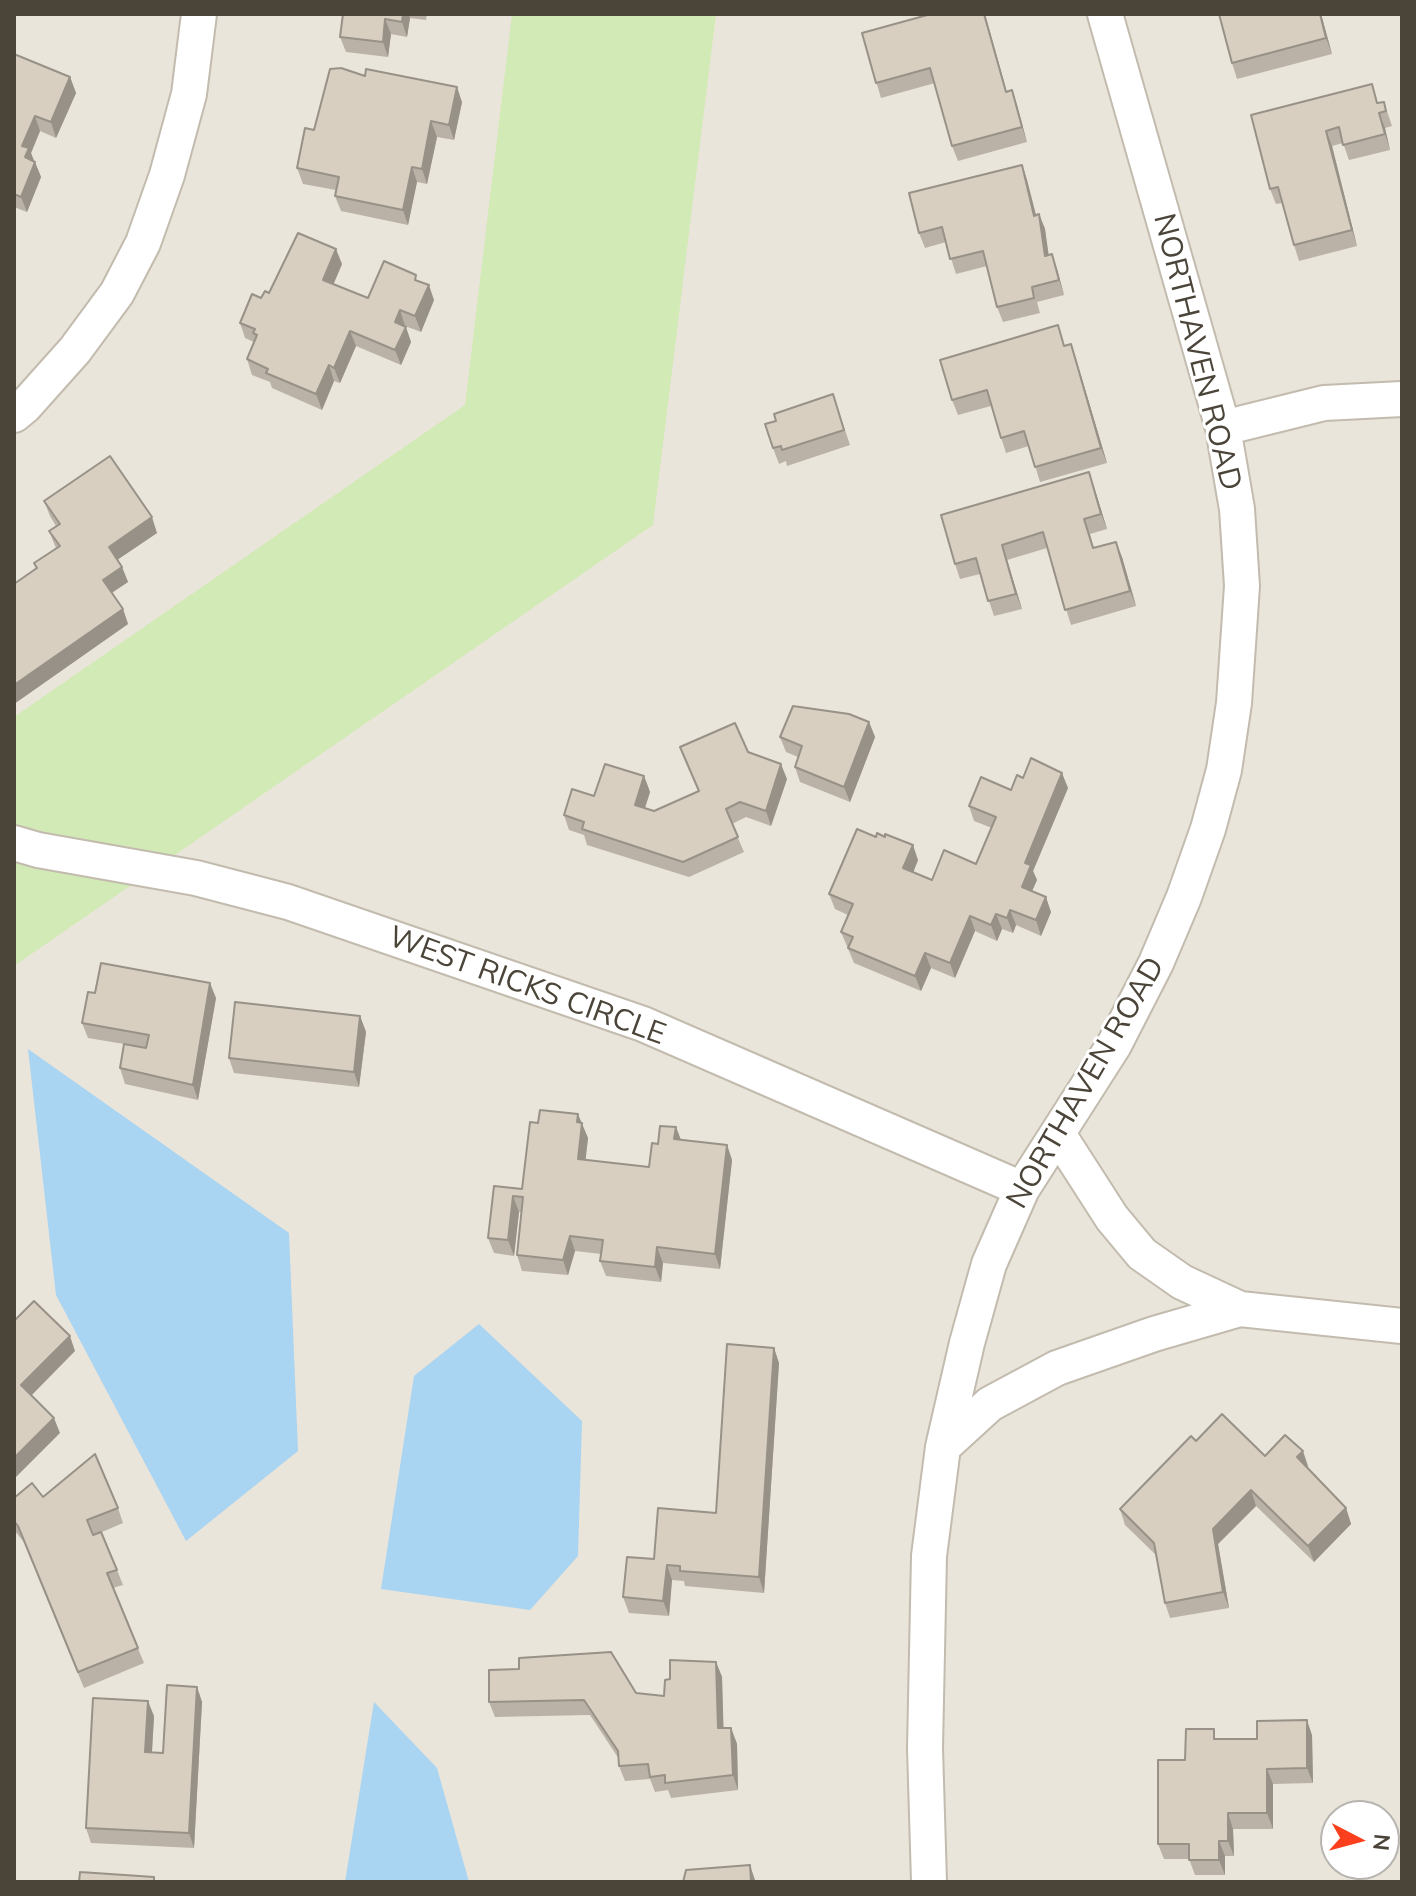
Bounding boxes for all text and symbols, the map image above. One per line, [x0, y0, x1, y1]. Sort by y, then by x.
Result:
street label: NORTHAVEN ROAD [1145, 210, 1249, 494]
street label: WEST RICKS CIRCLE [384, 919, 670, 1053]
street label: NORTHAVEN ROAD [999, 951, 1173, 1215]
north arrow [1320, 1800, 1400, 1880]
text: N [1367, 1833, 1397, 1852]

